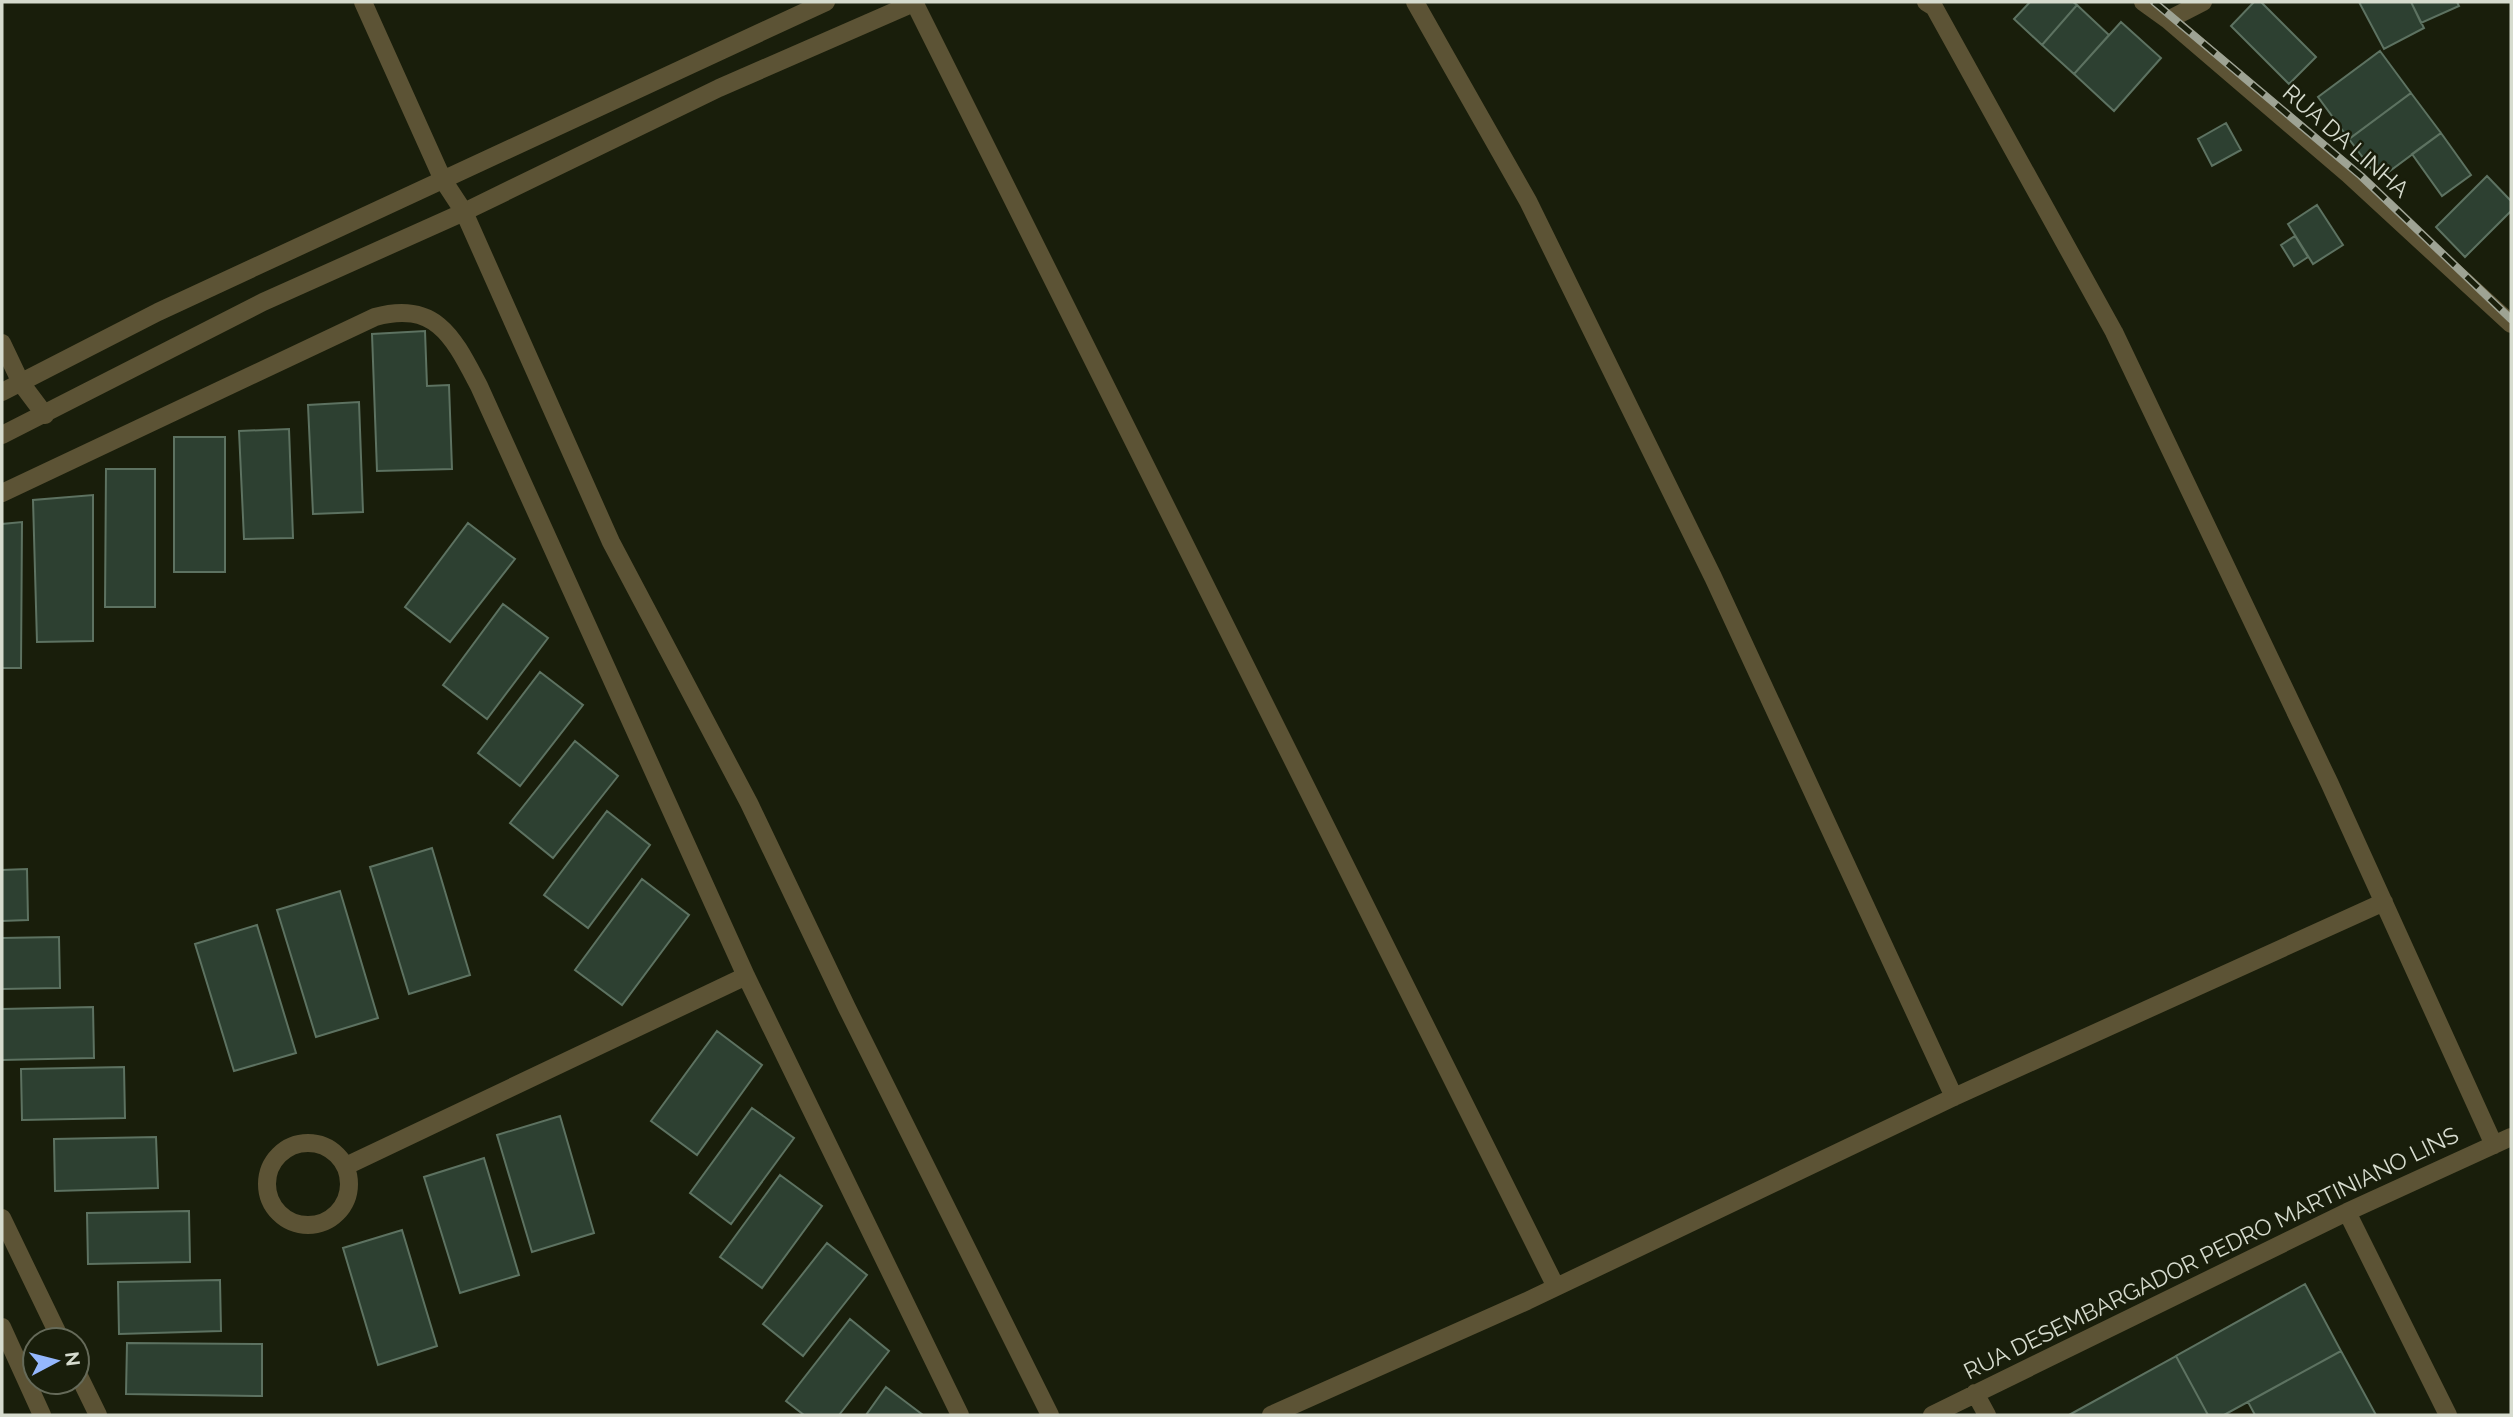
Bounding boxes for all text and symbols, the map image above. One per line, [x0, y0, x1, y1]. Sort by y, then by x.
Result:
street label: RUA DA LINHA [2278, 78, 2415, 203]
street label: RUA DESEMBARGADOR PEDRO MARTINIANO LINS [1959, 1121, 2463, 1385]
north arrow [21, 1326, 91, 1396]
text: N [61, 1350, 85, 1367]

